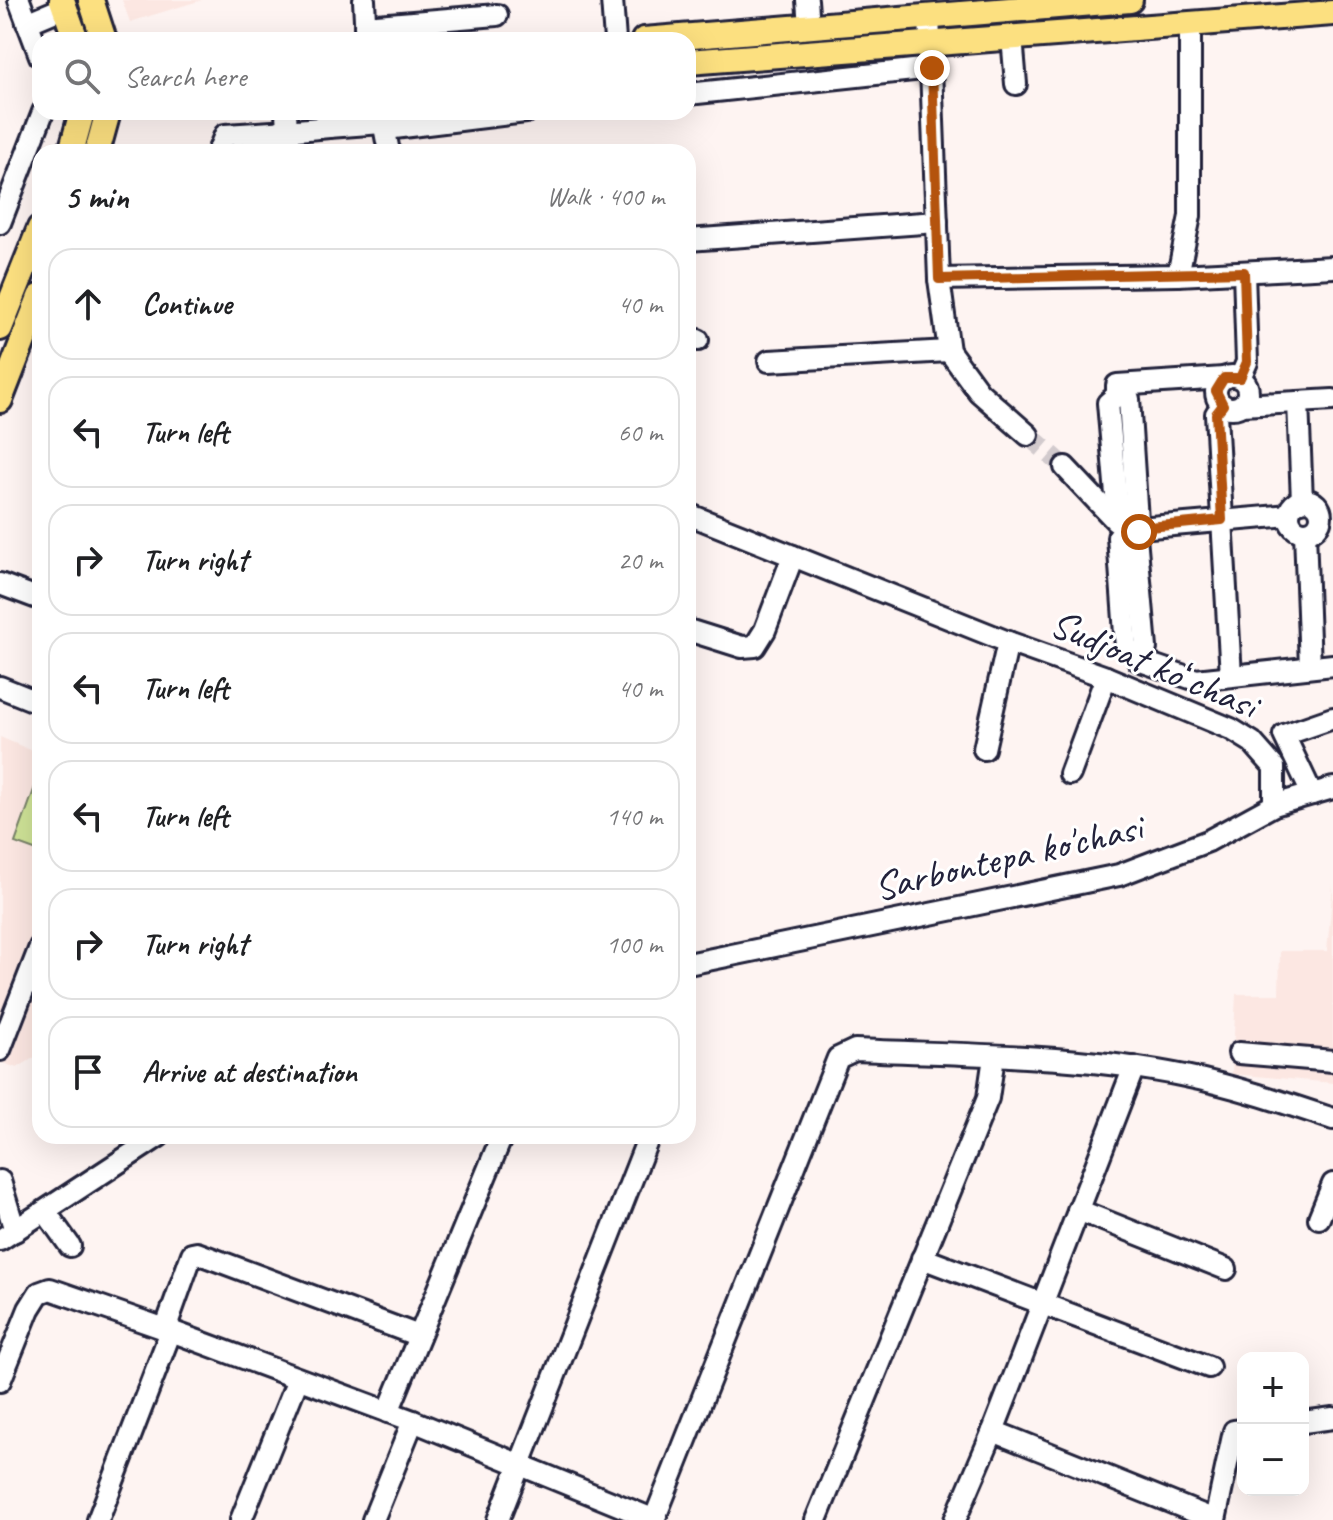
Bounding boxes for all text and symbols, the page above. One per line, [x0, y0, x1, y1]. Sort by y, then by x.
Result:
search box [32, 32, 696, 120]
route end [914, 50, 950, 86]
icon: search [60, 54, 104, 98]
text: Search here [124, 57, 246, 95]
text: 5 min [64, 175, 129, 218]
text: Walk · 400 m [547, 180, 664, 213]
icon: ahead [66, 282, 110, 326]
text: Continue [142, 285, 232, 323]
text: 40 m [618, 288, 662, 321]
icon: left [66, 410, 110, 454]
text: Turn left [142, 413, 229, 451]
text: 60 m [618, 416, 662, 449]
route start [1121, 514, 1157, 550]
icon: right [66, 538, 110, 582]
text: Turn right [142, 541, 247, 579]
text: 20 m [618, 544, 662, 577]
street label: Sudjoat koʻchasi [1043, 598, 1269, 732]
icon: left [66, 666, 110, 710]
text: Turn left [142, 669, 229, 707]
text: 40 m [618, 672, 662, 705]
icon: left [66, 794, 110, 838]
text: Turn left [142, 797, 229, 835]
text: 140 m [606, 800, 662, 833]
street label: Sarbontepa ko'chasi [869, 801, 1151, 912]
icon: right [66, 922, 110, 966]
text: Turn right [142, 925, 247, 963]
text: 100 m [606, 928, 662, 961]
icon: arrive [66, 1050, 110, 1094]
text: Arrive at destination [142, 1053, 357, 1091]
map controls [1237, 1352, 1309, 1496]
button: + [1237, 1352, 1309, 1424]
button: − [1237, 1424, 1309, 1496]

